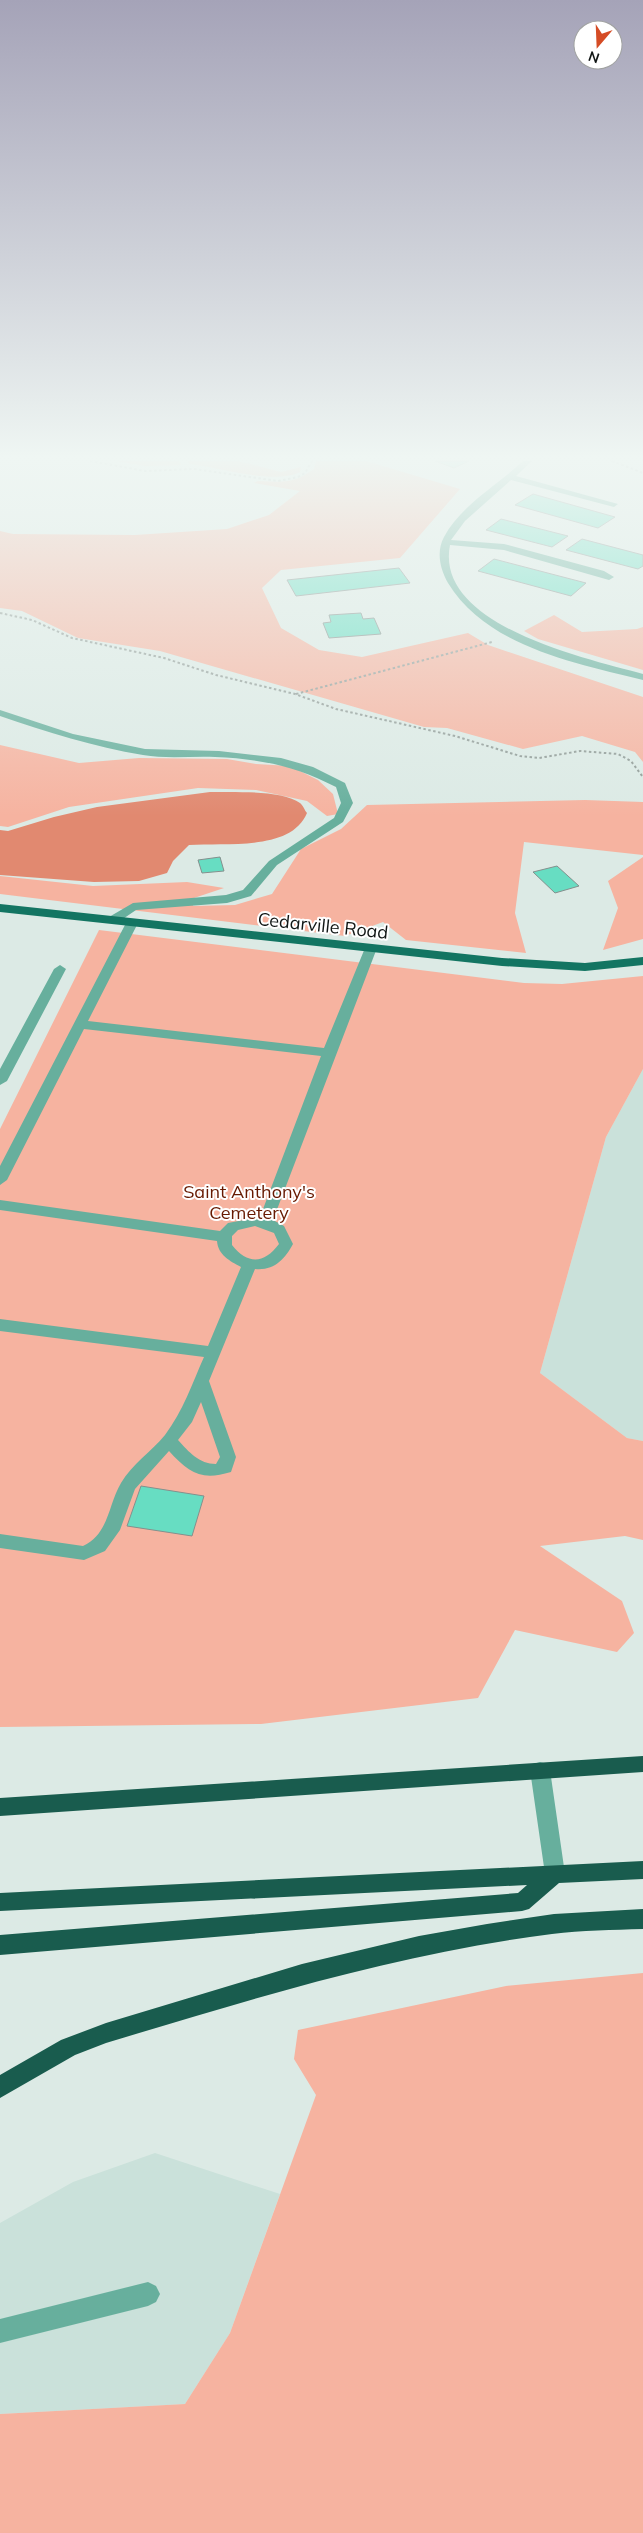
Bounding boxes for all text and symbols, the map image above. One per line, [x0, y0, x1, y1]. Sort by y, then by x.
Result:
north arrow [573, 20, 623, 70]
text: N [586, 47, 602, 68]
street label: Cedarville Road [257, 907, 389, 944]
park label: Saint Anthony's Cemetery [183, 1180, 315, 1224]

